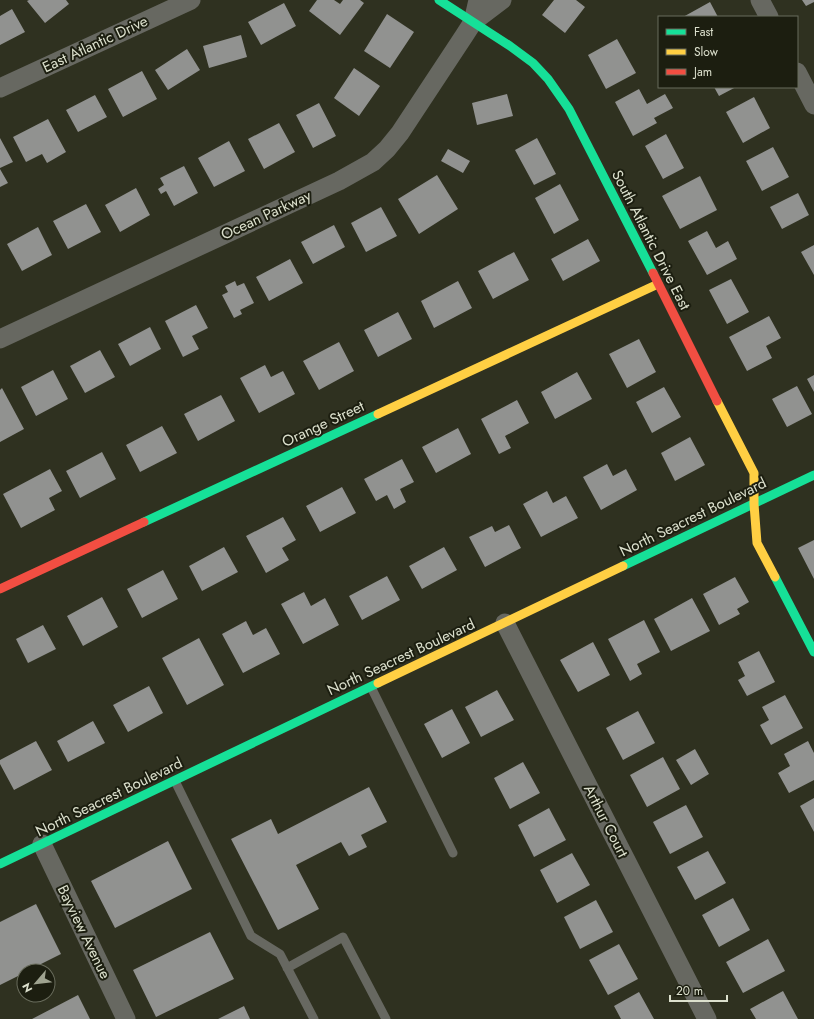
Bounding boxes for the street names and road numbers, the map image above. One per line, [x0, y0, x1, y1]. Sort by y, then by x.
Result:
street label: East Atlantic Drive [39, 10, 152, 78]
street label: South Atlantic Drive East [606, 166, 696, 314]
street label: Ocean Parkway [217, 184, 315, 246]
street label: Orange Street [278, 395, 368, 453]
street label: North Seacrest Boulevard [616, 472, 770, 562]
street label: North Seacrest Boulevard [323, 613, 479, 701]
street label: North Seacrest Boulevard [32, 752, 186, 842]
street label: Arthur Court [578, 781, 634, 862]
street label: Bayview Avenue [52, 881, 116, 983]

